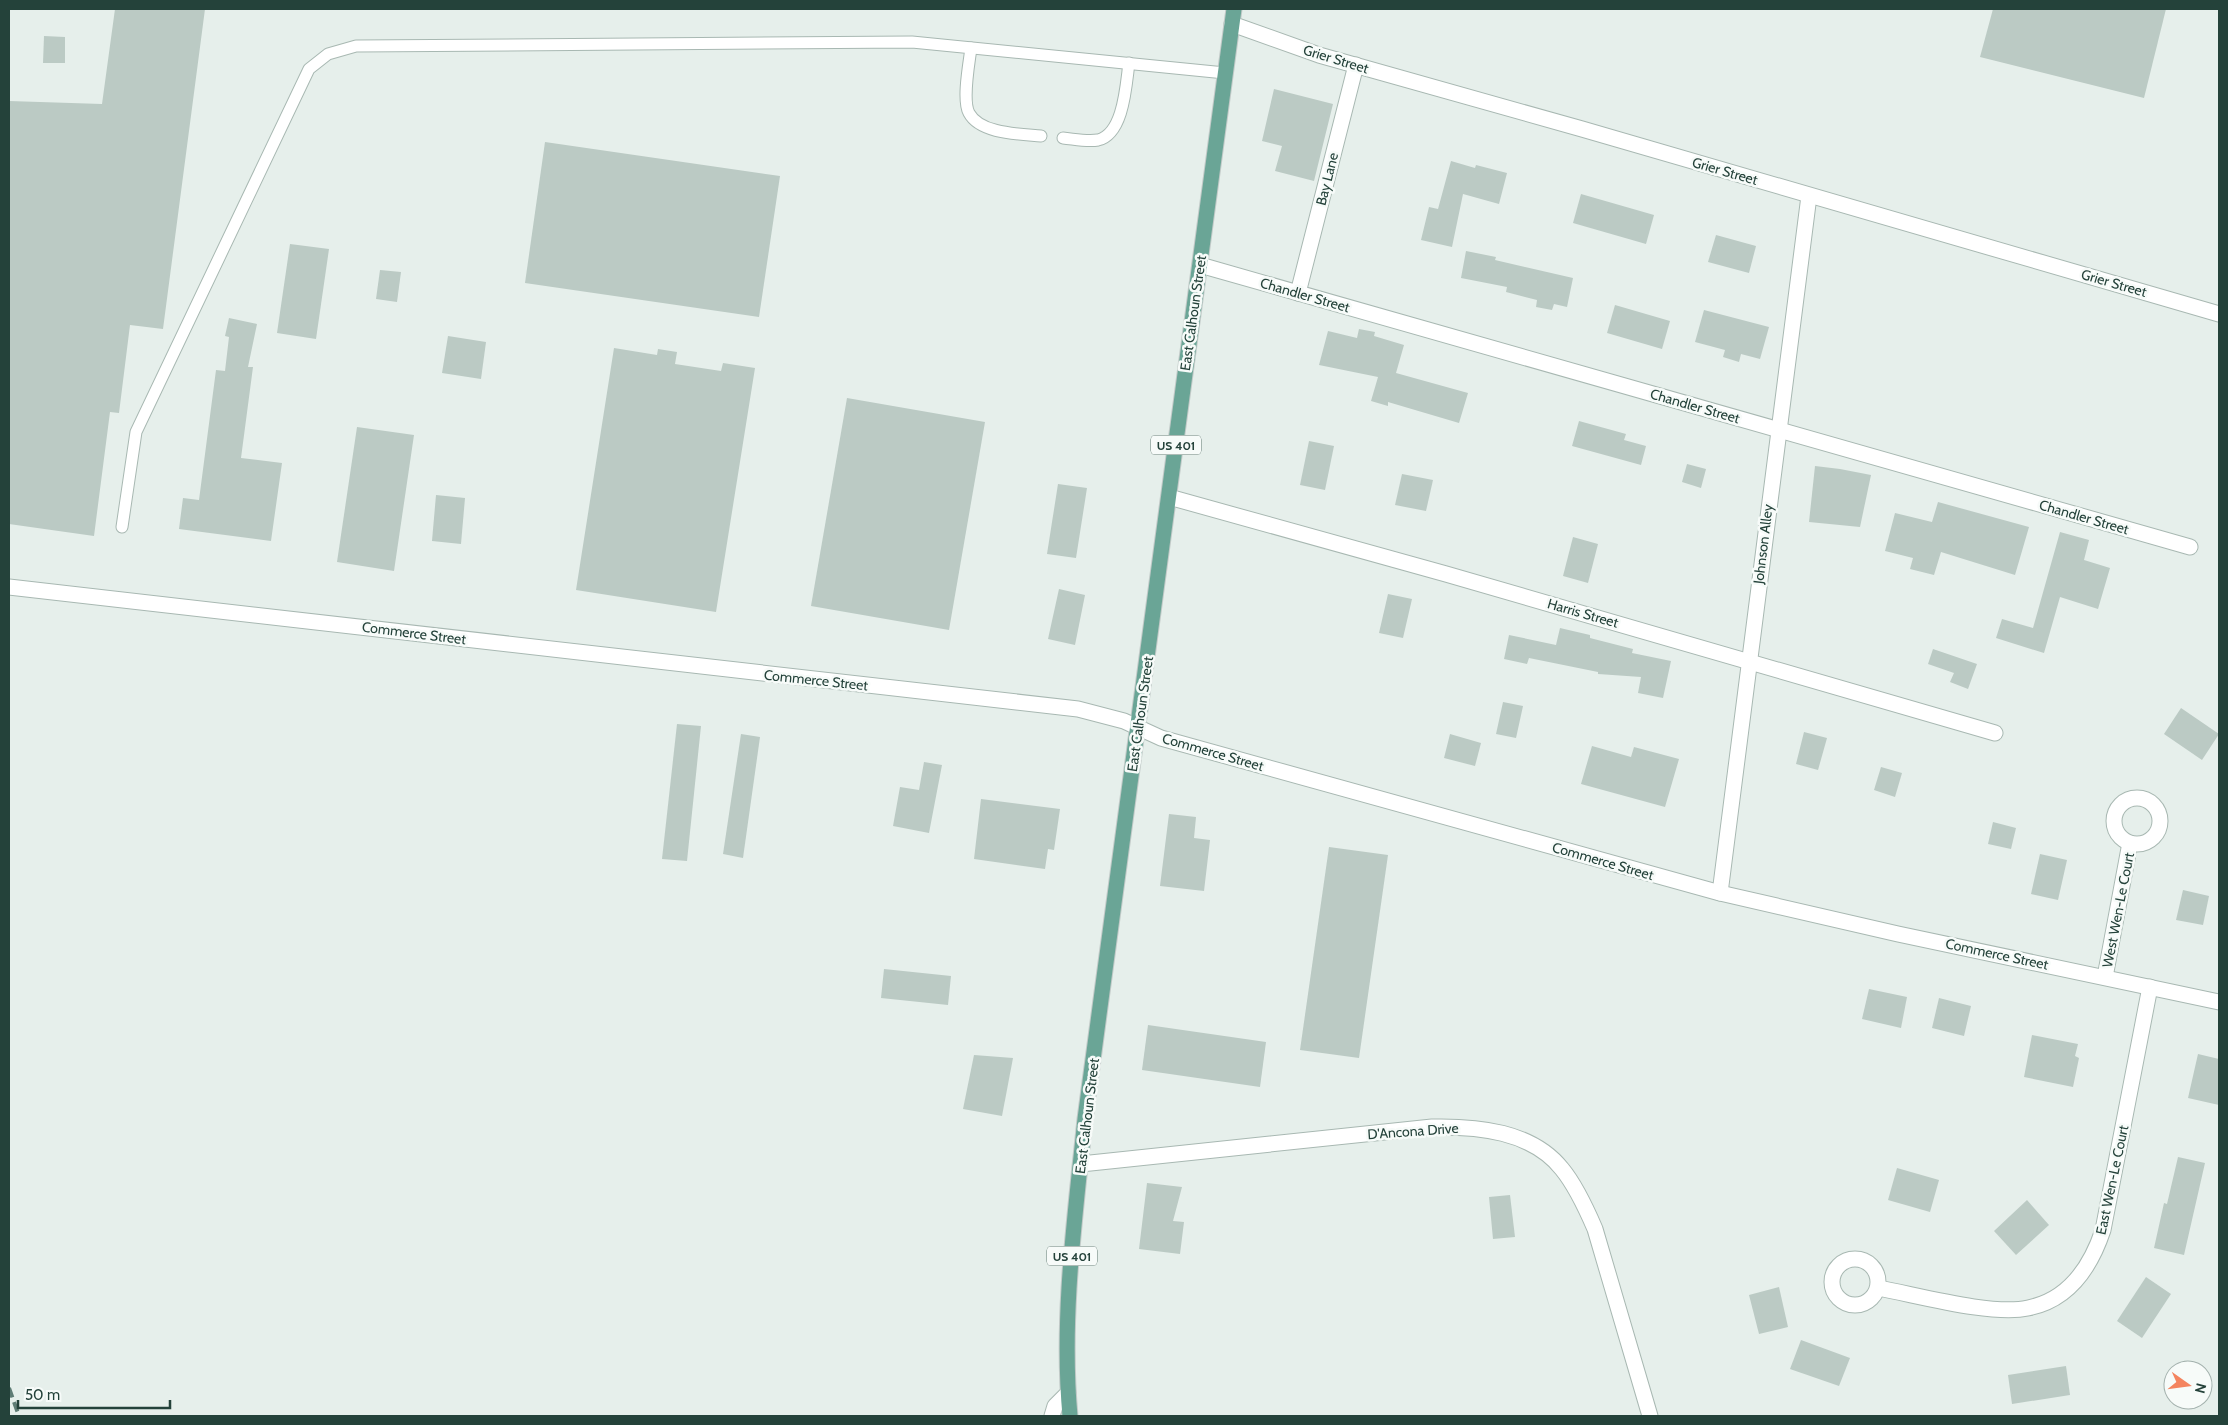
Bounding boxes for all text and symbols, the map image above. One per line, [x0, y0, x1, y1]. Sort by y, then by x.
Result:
street label: Grier Street [1301, 41, 1371, 78]
street label: Bay Lane [1312, 151, 1342, 207]
street label: Grier Street [1690, 153, 1760, 189]
street label: East Calhoun Street [1176, 254, 1210, 372]
street label: Grier Street [2079, 265, 2149, 301]
street label: Chandler Street [1258, 274, 1352, 316]
street label: Chandler Street [1648, 385, 1742, 427]
road number: US 401 [1151, 436, 1201, 454]
street label: Chandler Street [2037, 496, 2131, 538]
street label: Johnson Alley [1749, 503, 1777, 586]
street label: Harris Street [1545, 594, 1621, 632]
street label: Commerce Street [361, 618, 467, 648]
street label: East Calhoun Street [1123, 655, 1157, 773]
street label: Commerce Street [763, 666, 869, 694]
street label: Commerce Street [1160, 729, 1266, 775]
street label: Commerce Street [1550, 838, 1656, 884]
street label: West Wen-Le Court [2098, 851, 2138, 969]
street label: Commerce Street [1944, 934, 2050, 974]
street label: East Calhoun Street [1071, 1057, 1103, 1175]
street label: D'Ancona Drive [1367, 1119, 1459, 1143]
street label: East Wen-Le Court [2092, 1123, 2132, 1236]
road number: US 401 [1047, 1246, 1097, 1266]
north arrow [2163, 1360, 2213, 1410]
scale bar [18, 1378, 170, 1410]
text: N [2191, 1381, 2211, 1395]
text: 50 m [25, 1386, 60, 1404]

